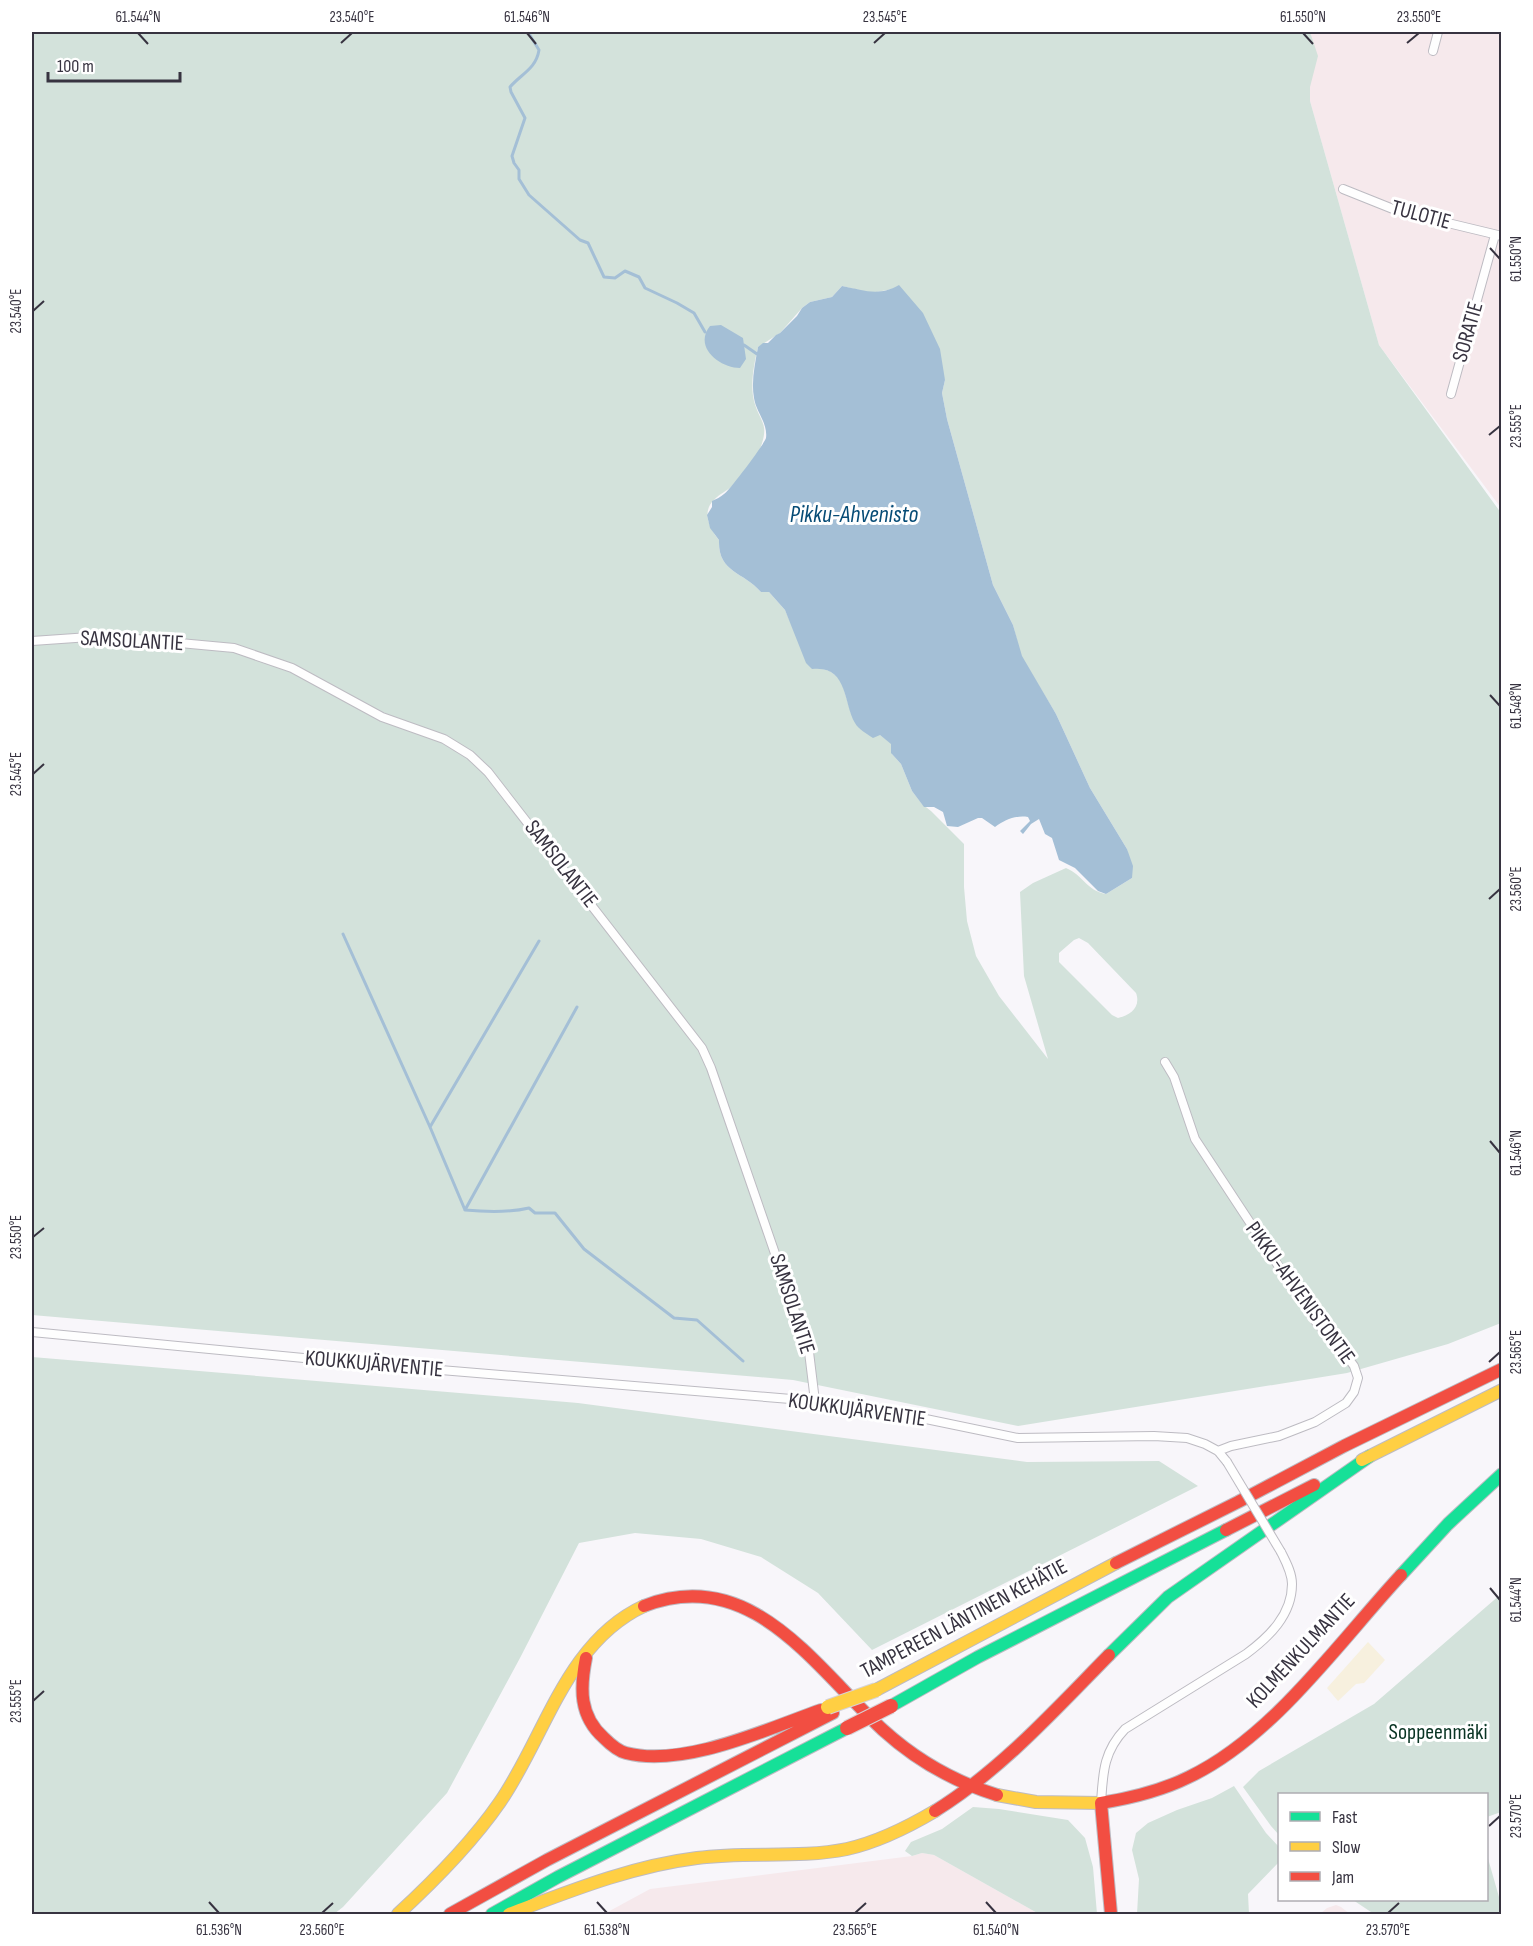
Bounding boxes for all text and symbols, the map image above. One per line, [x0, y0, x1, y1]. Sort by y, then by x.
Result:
text: 61.544°N [115, 8, 161, 27]
text: 23.540°E [330, 8, 374, 27]
text: 61.546°N [504, 8, 550, 27]
text: 23.545°E [863, 8, 907, 27]
text: 61.550°N [1280, 8, 1326, 27]
text: 23.550°E [1397, 8, 1441, 27]
scale bar [48, 45, 180, 83]
text: 100 m [57, 56, 94, 77]
street label: TULOTIE [1388, 194, 1454, 236]
text: 61.550°N [1507, 236, 1526, 282]
text: 23.540°E [7, 289, 26, 333]
street label: SORATIE [1447, 299, 1489, 365]
text: 23.555°E [1507, 404, 1526, 448]
water label: Pikku-Ahvenisto [790, 500, 918, 529]
street label: SAMSOLANTIE [80, 625, 184, 657]
text: 61.548°N [1507, 683, 1526, 729]
text: 23.545°E [7, 752, 26, 796]
street label: SAMSOLANTIE [518, 815, 604, 913]
text: 23.560°E [1507, 866, 1526, 912]
text: 61.546°N [1507, 1130, 1526, 1176]
text: 23.550°E [7, 1215, 26, 1259]
street label: PIKKU-AHVENISTONTIE [1239, 1216, 1361, 1370]
street label: SAMSOLANTIE [763, 1251, 821, 1357]
text: 23.565°E [1507, 1330, 1526, 1374]
street label: KOUKKUJÄRVENTIE [304, 1345, 444, 1383]
street label: KOUKKUJÄRVENTIE [787, 1387, 927, 1433]
street label: TAMPEREEN LÄNTINEN KEHÄTIE [856, 1553, 1072, 1685]
text: 61.544°N [1507, 1577, 1526, 1623]
street label: KOLMENKULMANTIE [1241, 1588, 1361, 1714]
text: 23.555°E [7, 1679, 26, 1723]
park label: Soppeenmäki [1389, 1719, 1487, 1746]
legend [1278, 1793, 1488, 1901]
text: 23.570°E [1507, 1794, 1526, 1838]
text: Fast [1332, 1807, 1358, 1828]
text: Slow [1332, 1837, 1361, 1858]
text: Jam [1331, 1867, 1354, 1888]
text: 61.536°N [196, 1921, 242, 1940]
text: 23.560°E [299, 1921, 345, 1940]
text: 61.538°N [584, 1921, 630, 1940]
text: 23.565°E [833, 1921, 877, 1940]
text: 61.540°N [973, 1921, 1019, 1940]
text: 23.570°E [1366, 1921, 1410, 1940]

